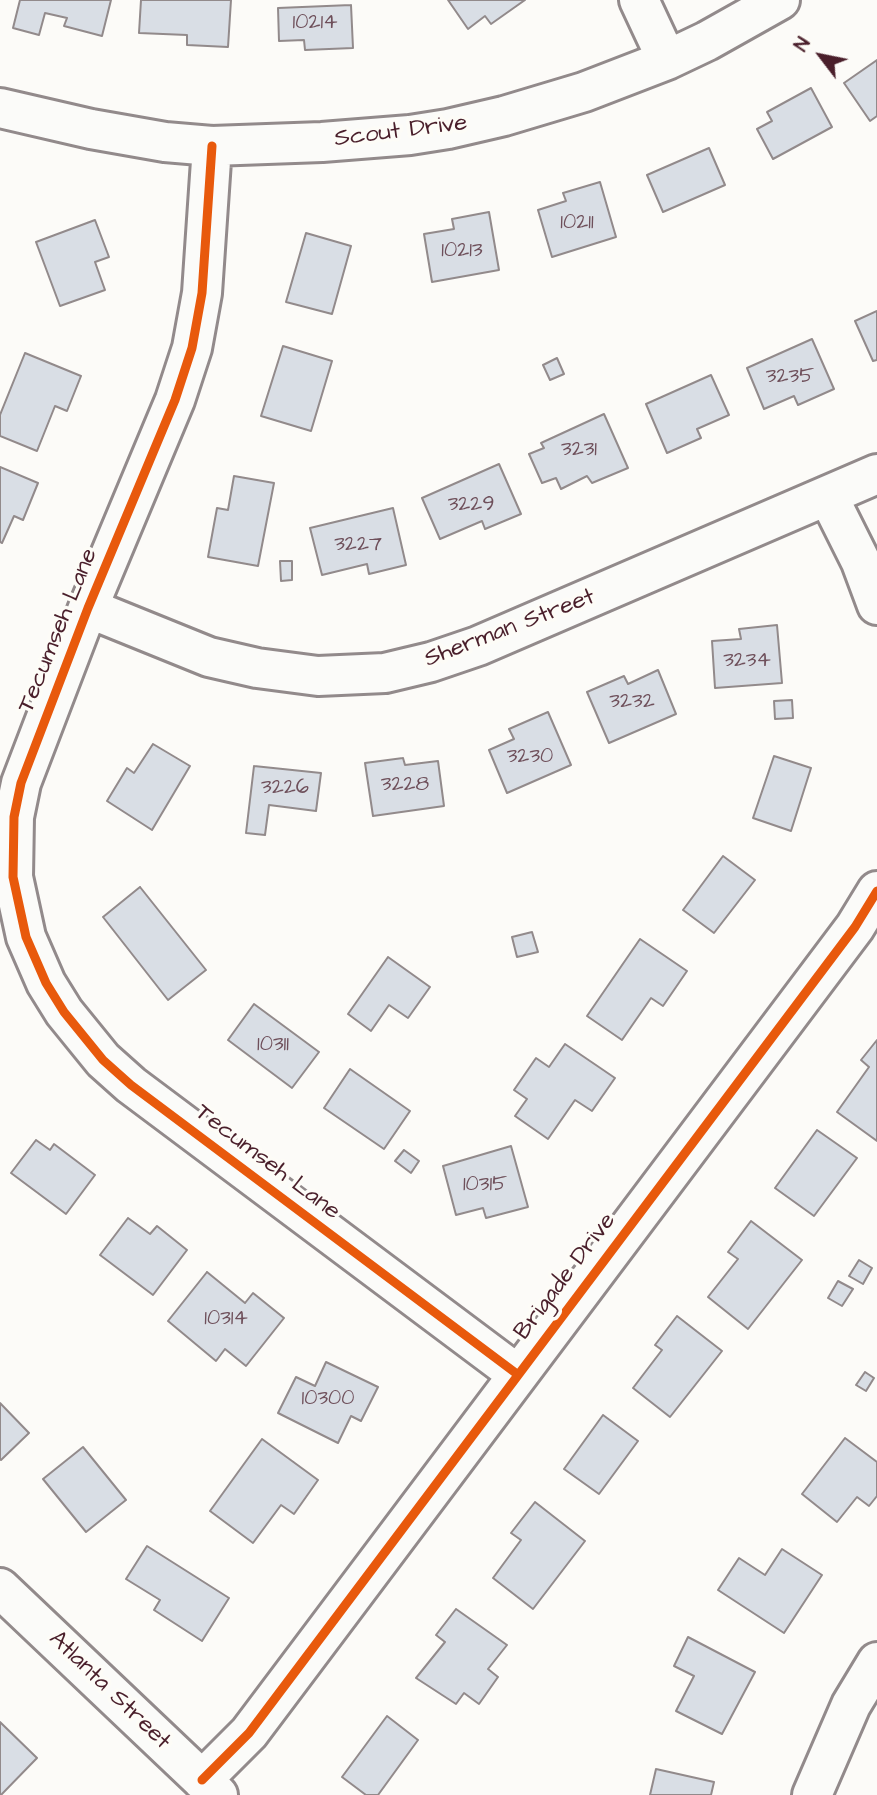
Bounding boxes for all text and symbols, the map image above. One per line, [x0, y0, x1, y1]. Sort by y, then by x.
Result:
house number: 10214 [293, 11, 337, 37]
north arrow [786, 21, 856, 91]
text: N [788, 32, 817, 57]
street label: Scout Drive [333, 110, 469, 154]
house number: 10211 [560, 211, 594, 237]
house number: 10213 [441, 239, 483, 265]
house number: 3235 [766, 365, 814, 391]
house number: 3231 [561, 438, 597, 464]
house number: 3229 [448, 493, 494, 519]
house number: 3227 [334, 533, 382, 559]
street label: Tecumseh Lane [13, 545, 105, 717]
street label: Sherman Street [421, 583, 599, 675]
house number: 3234 [723, 649, 771, 675]
house number: 3232 [609, 690, 655, 716]
house number: 3230 [507, 745, 553, 771]
house number: 3228 [381, 773, 429, 799]
house number: 3226 [261, 776, 309, 802]
house number: 10311 [257, 1033, 289, 1059]
street label: Tecumseh Lane [189, 1099, 345, 1227]
house number: 10315 [463, 1173, 507, 1199]
street label: Brigade Drive [509, 1208, 623, 1346]
house number: 10314 [204, 1307, 248, 1333]
house number: 10300 [301, 1387, 355, 1413]
street label: Atlanta Street [42, 1626, 176, 1756]

